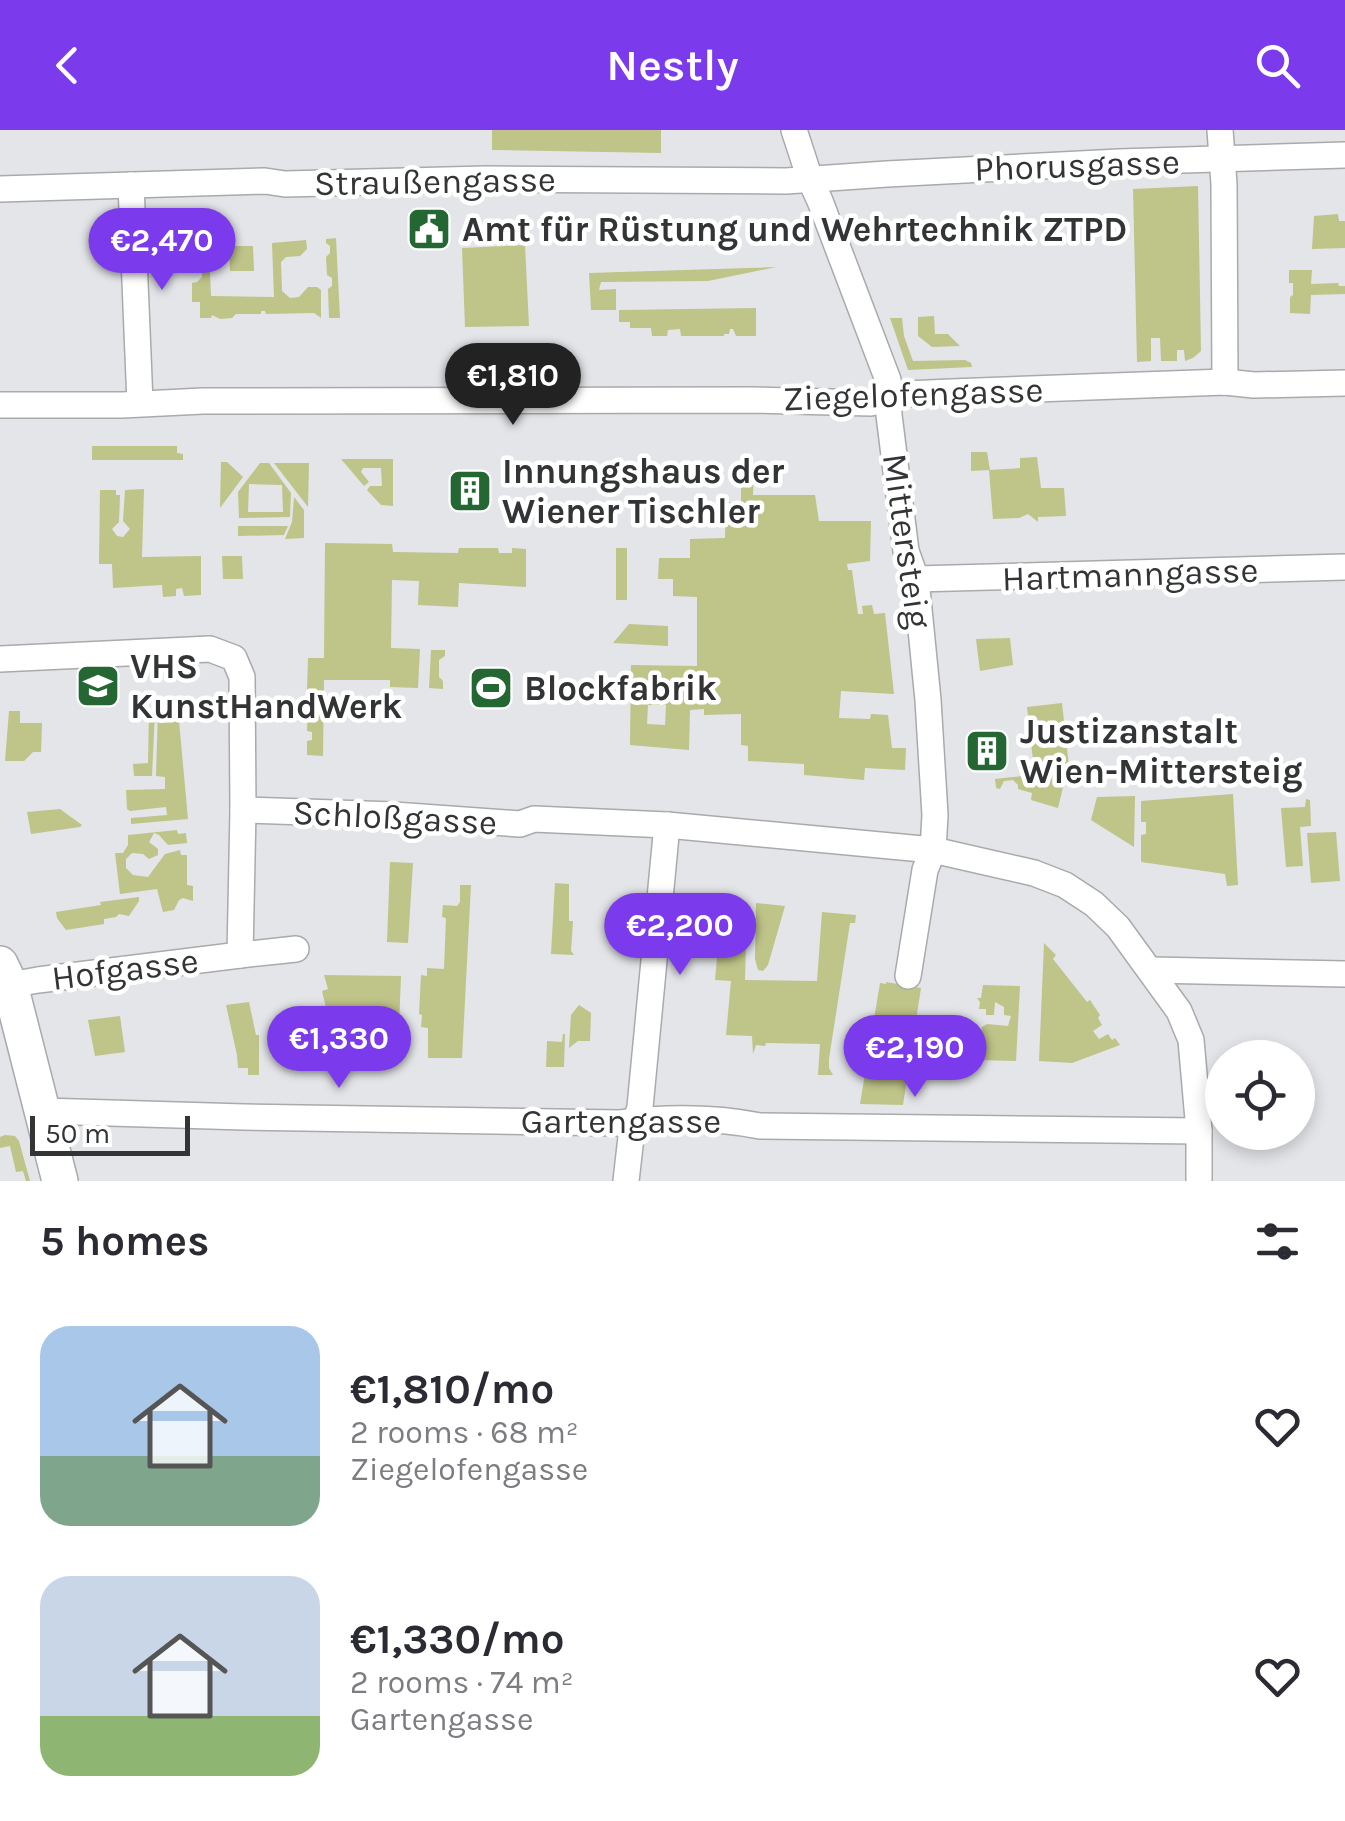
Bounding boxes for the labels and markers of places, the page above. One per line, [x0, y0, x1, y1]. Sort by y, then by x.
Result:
public building icon: Amt für Rüstung und Wehrtechnik ZTPD [406, 206, 452, 252]
pin: €2,470 [81, 208, 243, 293]
place label: Amt für Rüstung und Wehrtechnik ZTPD [462, 209, 1127, 251]
pin: €1,810 [432, 343, 594, 428]
place label: Innungshaus der Wiener Tischler [502, 451, 784, 532]
building icon: Innungshaus der Wiener Tischler [447, 468, 493, 514]
place label: VHS KunstHandWerk [130, 646, 402, 727]
school or university icon: VHS KunstHandWerk [75, 663, 121, 709]
sports icon: Blockfabrik [468, 665, 514, 711]
place label: Blockfabrik [524, 668, 717, 709]
place label: Justizanstalt Wien-Mittersteig [1020, 711, 1303, 793]
building icon: Justizanstalt Wien-Mittersteig [964, 728, 1010, 774]
pin: €2,200 [599, 893, 761, 978]
pin: €1,330 [258, 1006, 420, 1091]
pin: €2,190 [834, 1015, 996, 1100]

